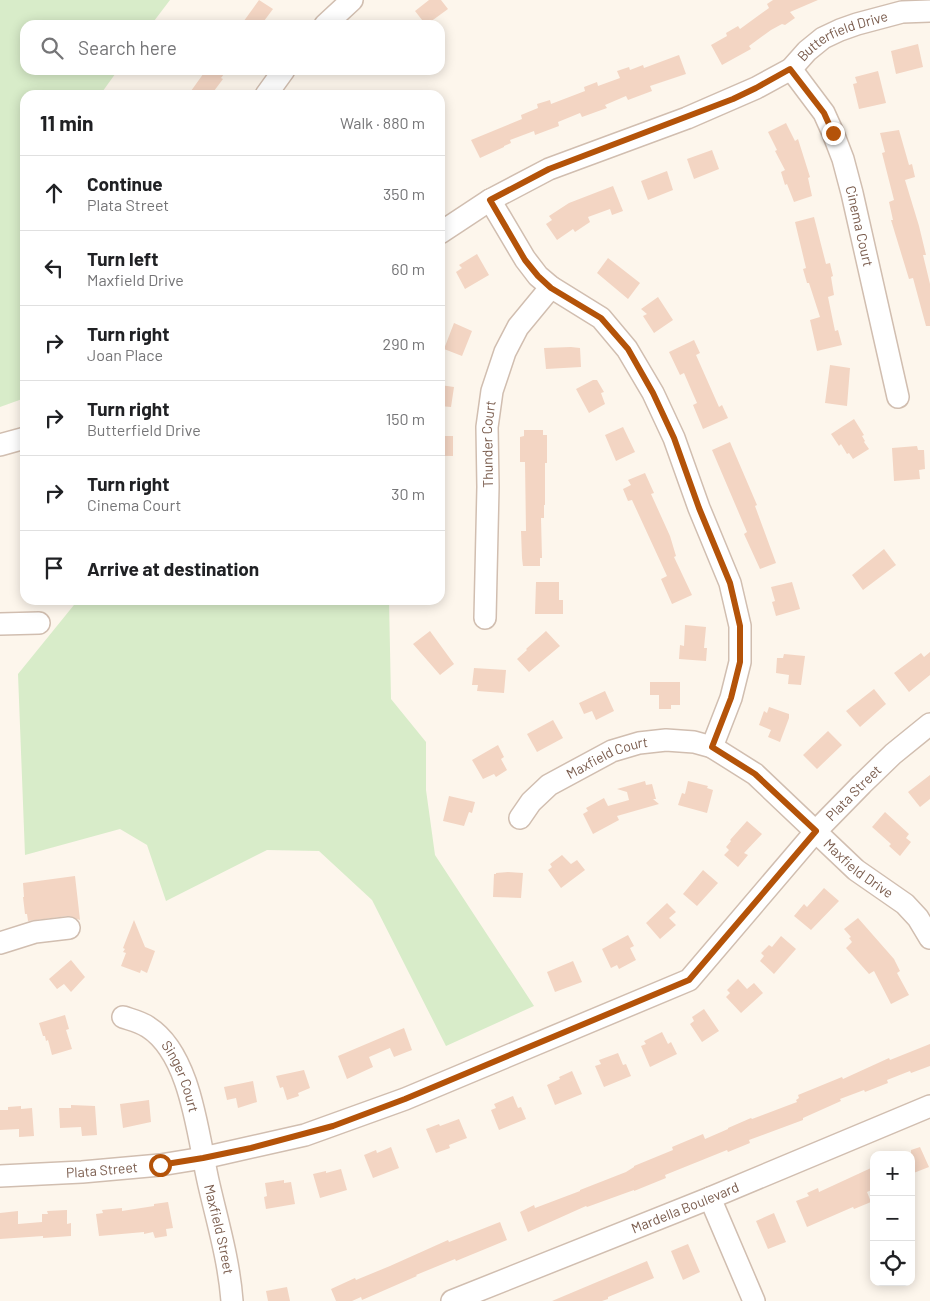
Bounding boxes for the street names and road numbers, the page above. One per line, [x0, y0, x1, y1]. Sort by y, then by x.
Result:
street label: Butterfield Drive [793, 7, 890, 64]
street label: Cinema Court [842, 184, 877, 268]
street label: Thunder Court [478, 399, 499, 488]
street label: Maxfield Court [563, 733, 649, 782]
street label: Plata Street [822, 761, 885, 824]
street label: Maxfield Drive [820, 835, 897, 901]
street label: Singer Court [158, 1037, 203, 1114]
street label: Plata Street [65, 1158, 138, 1181]
street label: Mardella Boulevard [629, 1178, 741, 1237]
street label: Maxfield Street [201, 1183, 238, 1276]

